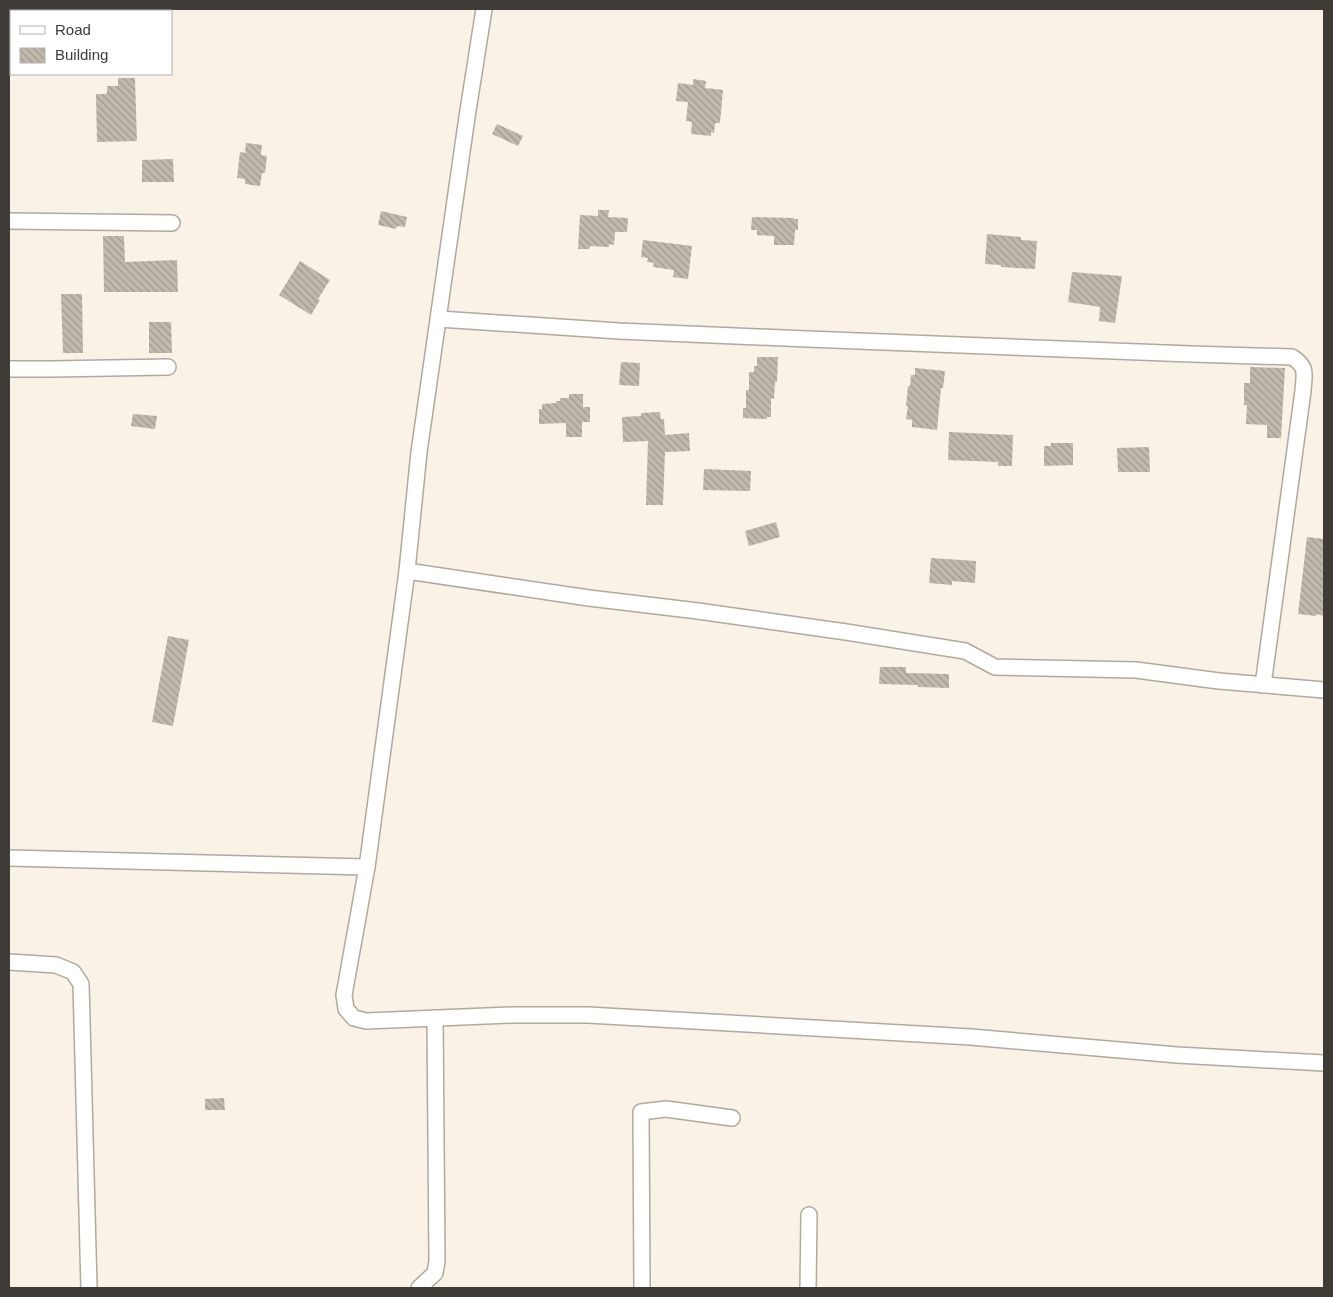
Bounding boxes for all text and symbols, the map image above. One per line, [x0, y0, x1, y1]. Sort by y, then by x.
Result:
legend [10, 10, 172, 75]
text: Road [55, 21, 91, 38]
text: Building [55, 46, 108, 63]

